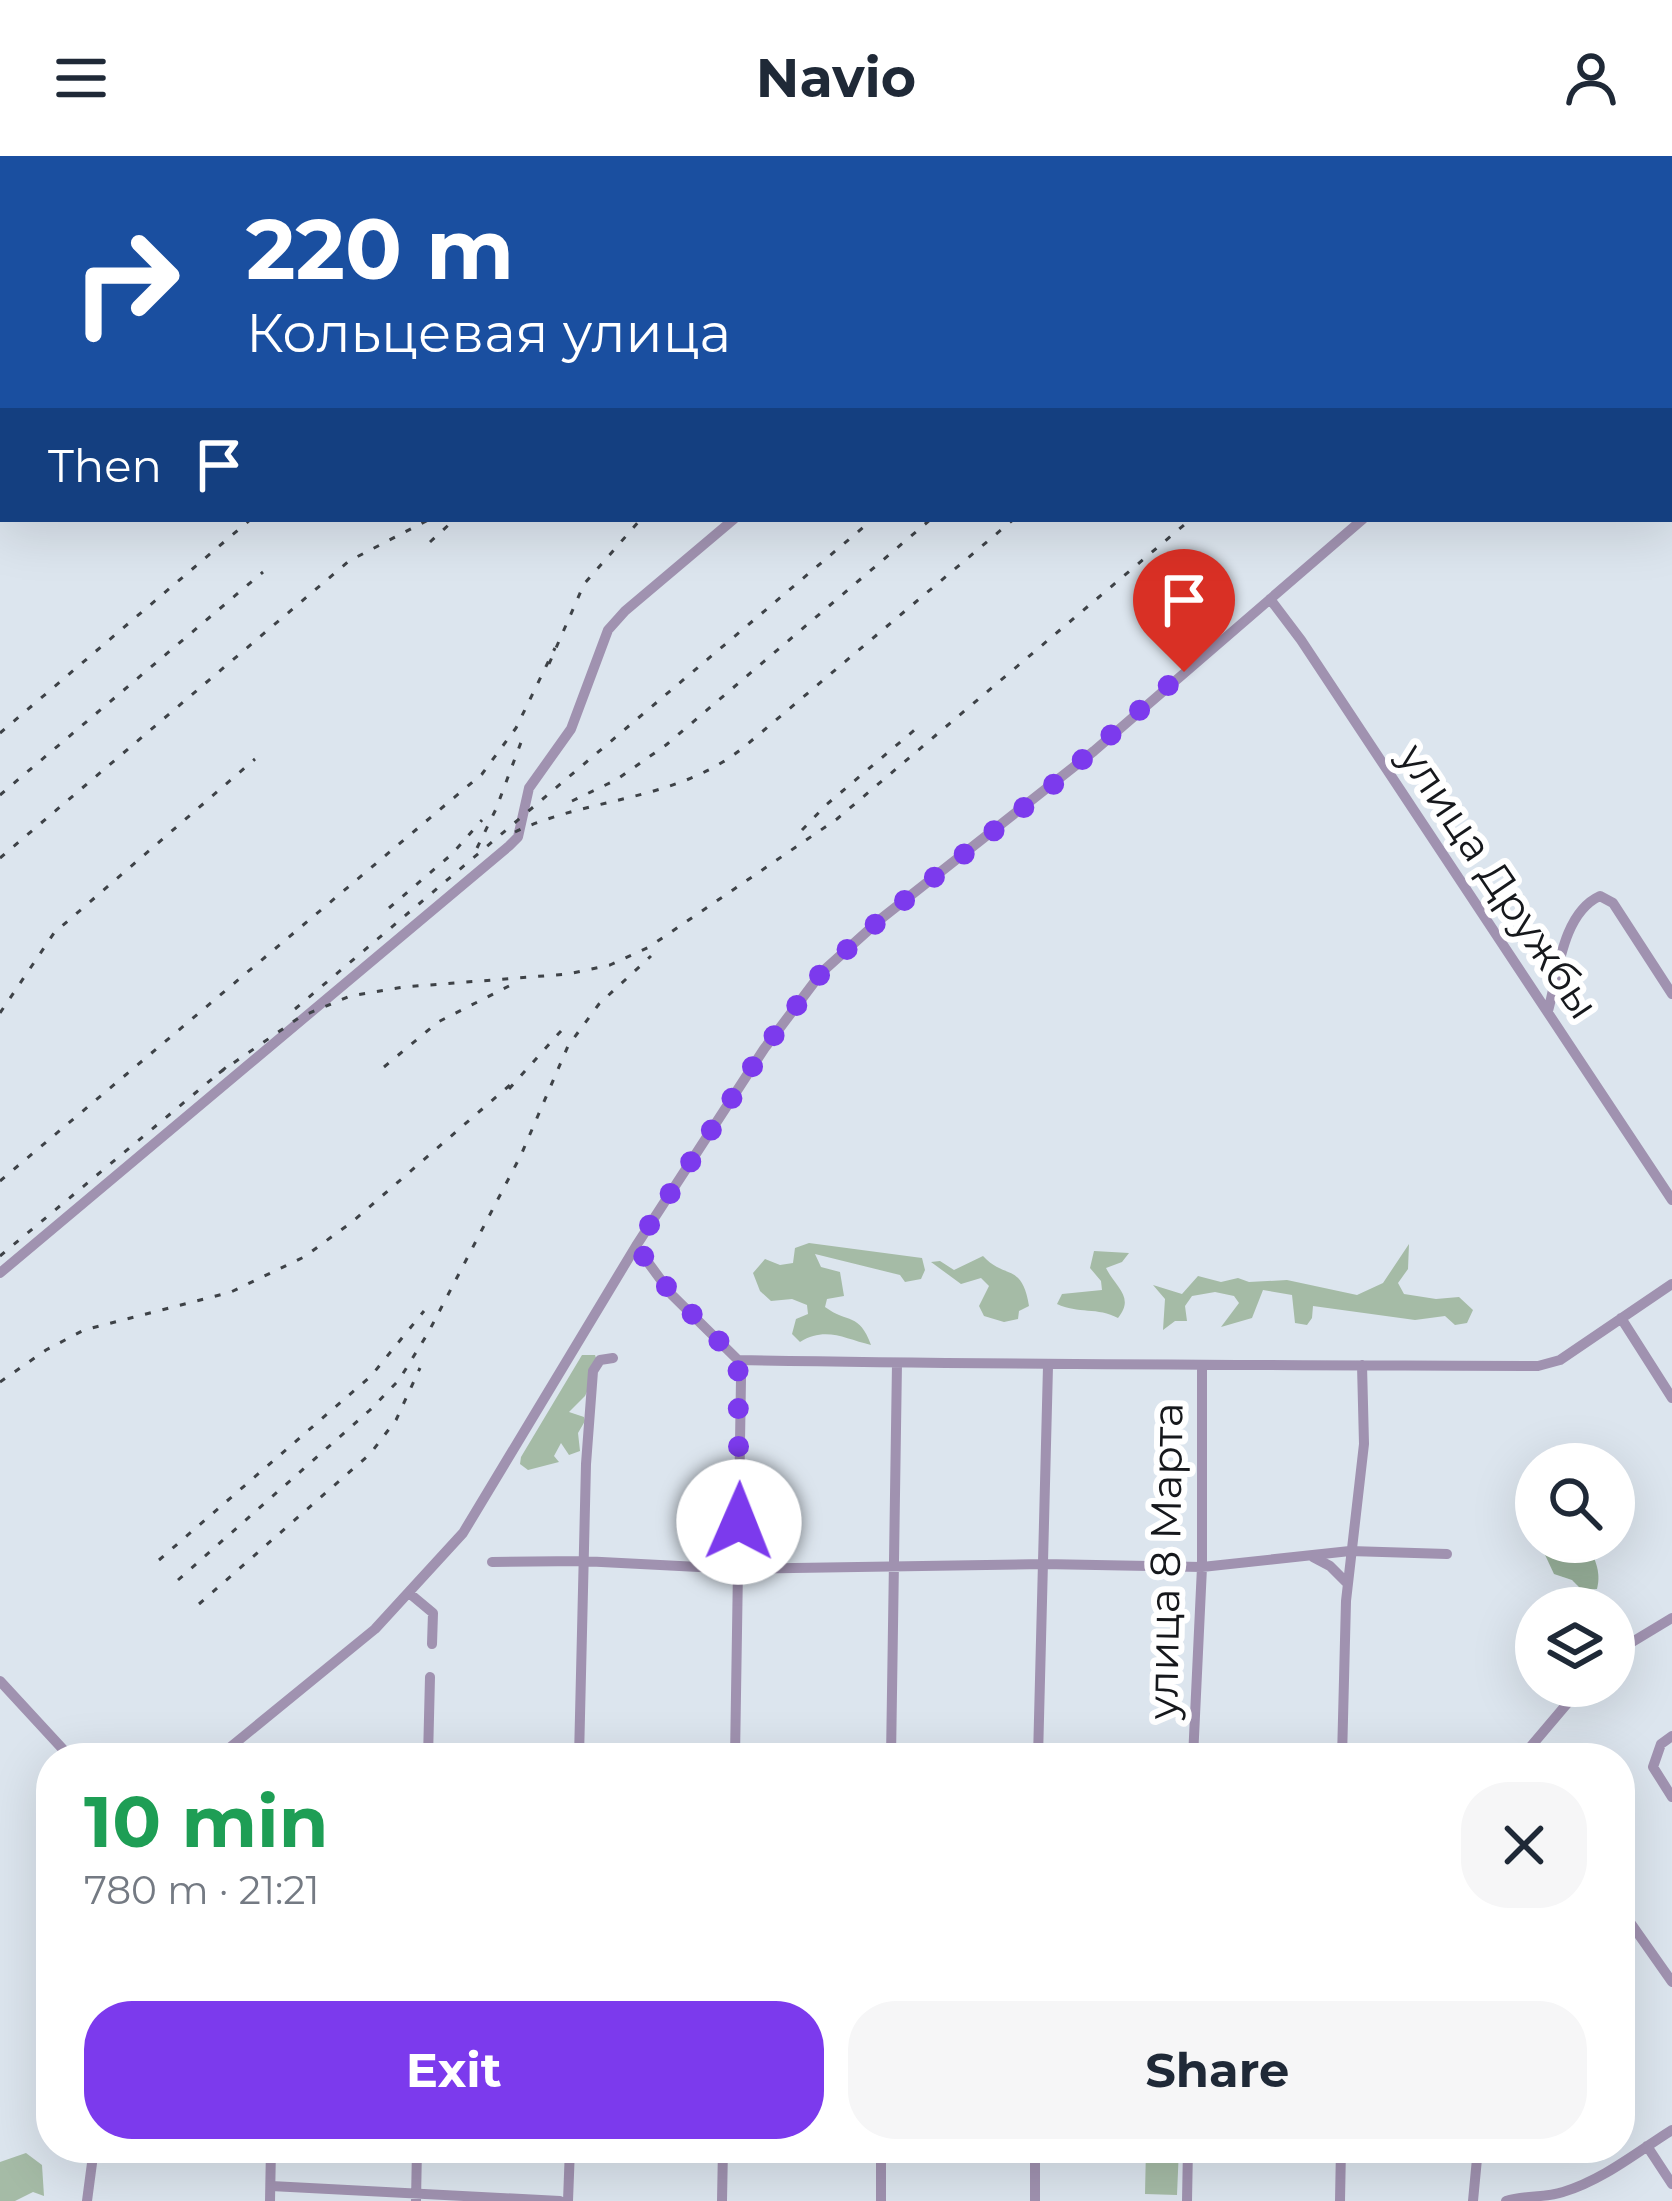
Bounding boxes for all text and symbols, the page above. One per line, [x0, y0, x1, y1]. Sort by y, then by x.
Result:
icon: menu [48, 45, 114, 111]
text: Navio [756, 45, 916, 111]
icon: person [1558, 45, 1624, 111]
text: 220 m [246, 198, 514, 300]
icon: right [48, 204, 204, 360]
text: Кольцевая улица [246, 300, 731, 366]
icon: arrive [186, 432, 252, 498]
text: Then [48, 438, 162, 493]
pin [1133, 549, 1235, 672]
icon: arrive [1151, 567, 1217, 633]
street label: улица Дружбы [1387, 732, 1610, 1029]
street label: улица 8 Марта [1136, 1402, 1194, 1721]
map controls [1515, 1443, 1635, 1707]
button: search [1515, 1443, 1635, 1563]
position arrow [676, 1459, 802, 1585]
button: layers [1515, 1587, 1635, 1707]
text: 10 min [84, 1777, 328, 1865]
button: close [1461, 1782, 1587, 1908]
text: 780 m · 21:21 [84, 1866, 320, 1914]
button: Exit [84, 2001, 824, 2139]
button: Share [848, 2001, 1587, 2139]

